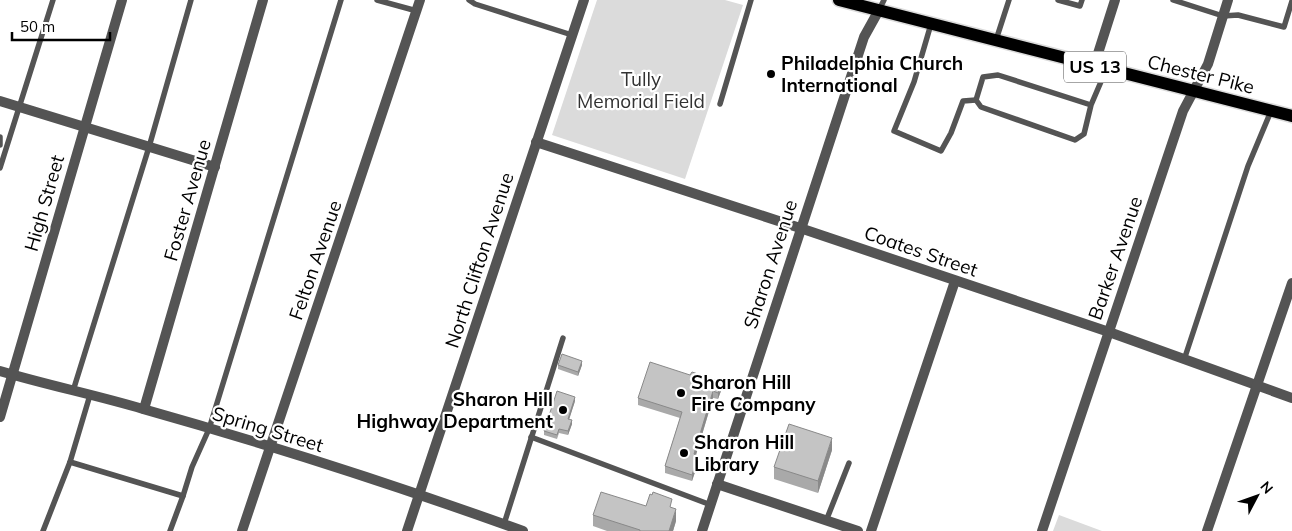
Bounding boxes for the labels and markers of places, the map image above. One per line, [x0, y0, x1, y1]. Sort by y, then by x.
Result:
place label: Philadelphia Church International [781, 51, 963, 97]
marker: Philadelphia Church International [765, 68, 777, 80]
place label: Sharon Hill Fire Company [691, 370, 816, 416]
place label: Sharon Hill Highway Department [357, 387, 553, 433]
marker: Sharon Hill Fire Company [675, 387, 687, 399]
marker: Sharon Hill Highway Department [557, 404, 569, 416]
place label: Sharon Hill Library [694, 430, 794, 476]
marker: Sharon Hill Library [678, 447, 690, 459]

